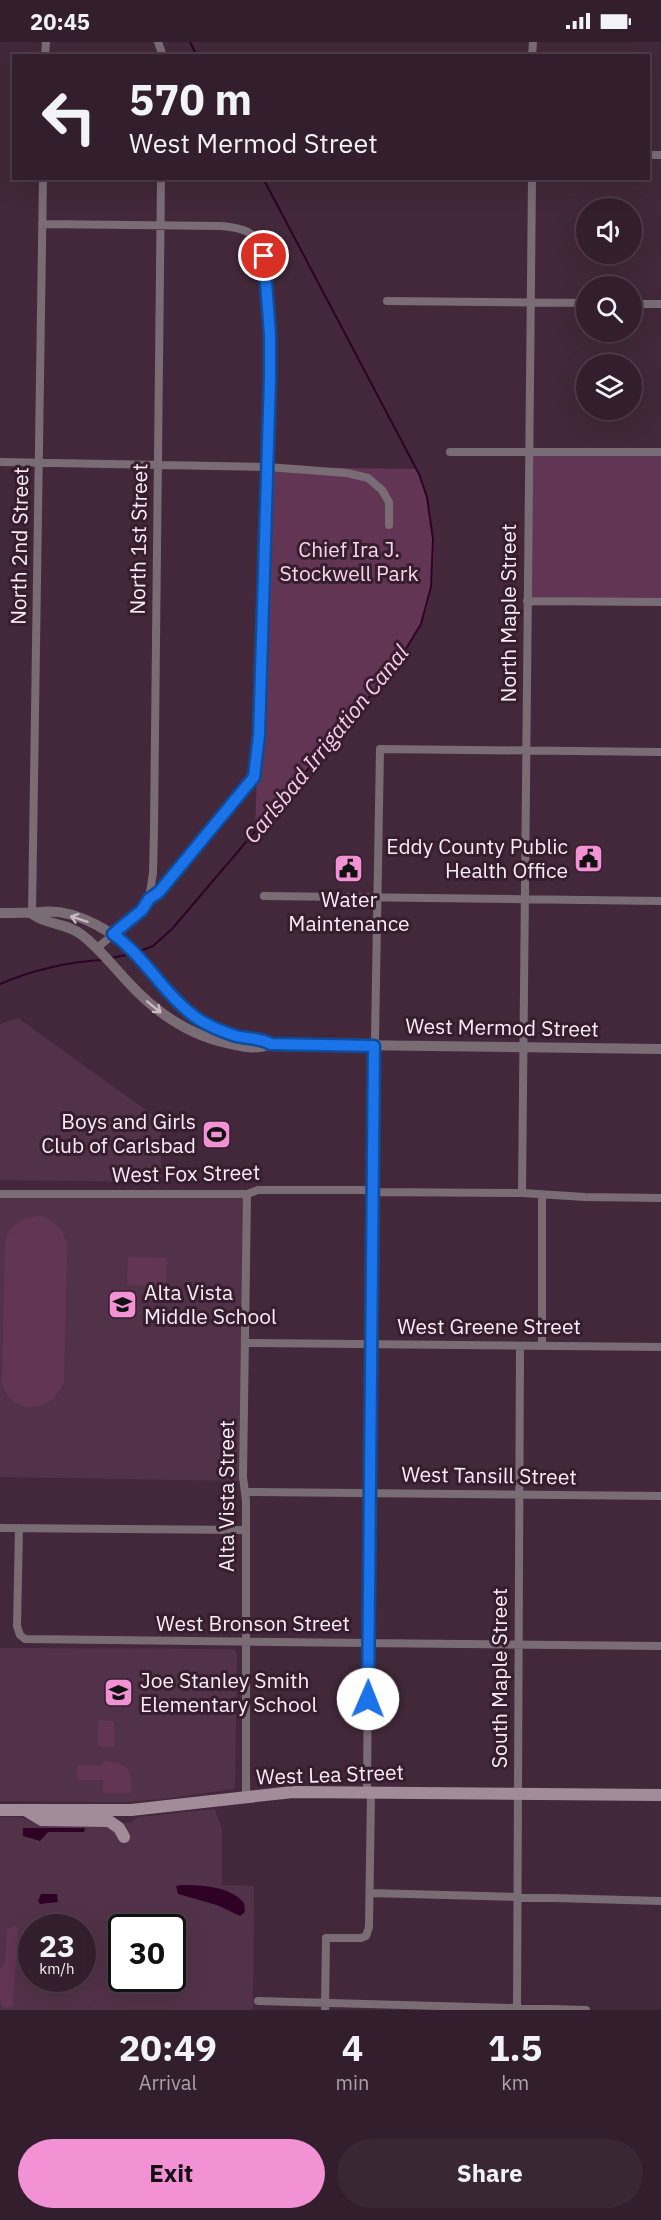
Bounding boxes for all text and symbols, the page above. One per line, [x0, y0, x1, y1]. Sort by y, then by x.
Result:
text: 20:45 [30, 7, 90, 36]
text: 570 m [129, 72, 252, 127]
icon: left [30, 78, 108, 156]
text: West Mermod Street [129, 125, 378, 160]
map controls [576, 198, 642, 420]
button: sound [576, 198, 642, 264]
pin [238, 230, 289, 281]
icon: arrive [247, 239, 280, 272]
button: search [576, 276, 642, 342]
button: layers [576, 354, 642, 420]
street label: North 1st Street [123, 463, 153, 615]
street label: North 2nd Street [4, 467, 34, 625]
street label: North Maple Street [494, 524, 522, 702]
park label: Chief Ira J. Stockwell Park [279, 535, 419, 587]
water label: Carlsbad Irrigation Canal [237, 638, 415, 849]
place label: Eddy County Public Health Office [386, 832, 568, 884]
public building icon: Eddy County Public Health Office [573, 843, 605, 875]
public building icon: Water Maintenance [333, 853, 365, 885]
place label: Water Maintenance [288, 885, 410, 937]
one-way arrow [70, 912, 89, 923]
one-way arrow [146, 1001, 162, 1014]
street label: West Mermod Street [405, 1011, 599, 1043]
place label: Boys and Girls Club of Carlsbad [41, 1107, 196, 1159]
sports icon: Boys and Girls Club of Carlsbad [201, 1118, 233, 1150]
street label: West Fox Street [112, 1158, 260, 1188]
place label: Alta Vista Middle School [144, 1278, 277, 1330]
school or university icon: Alta Vista Middle School [107, 1289, 139, 1321]
street label: West Greene Street [397, 1312, 581, 1340]
street label: Alta Vista Street [212, 1420, 240, 1572]
street label: West Tansill Street [401, 1459, 577, 1491]
street label: South Maple Street [485, 1588, 513, 1768]
street label: West Bronson Street [156, 1609, 350, 1637]
place label: Joe Stanley Smith Elementary School [140, 1666, 317, 1718]
position arrow [336, 1667, 400, 1731]
school or university icon: Joe Stanley Smith Elementary School [103, 1677, 135, 1709]
street label: West Lea Street [256, 1757, 404, 1791]
speed limit sign: 30 [108, 1914, 186, 1992]
text: 23 [39, 1926, 75, 1965]
text: km/h [39, 1959, 75, 1978]
text: 20:49 [119, 2024, 217, 2071]
text: 4 [342, 2024, 363, 2071]
text: 1.5 [488, 2024, 542, 2071]
text: Arrival [139, 2069, 197, 2096]
text: min [336, 2069, 369, 2096]
text: km [501, 2069, 529, 2096]
button: Exit [18, 2139, 325, 2208]
button: Share [337, 2139, 643, 2208]

